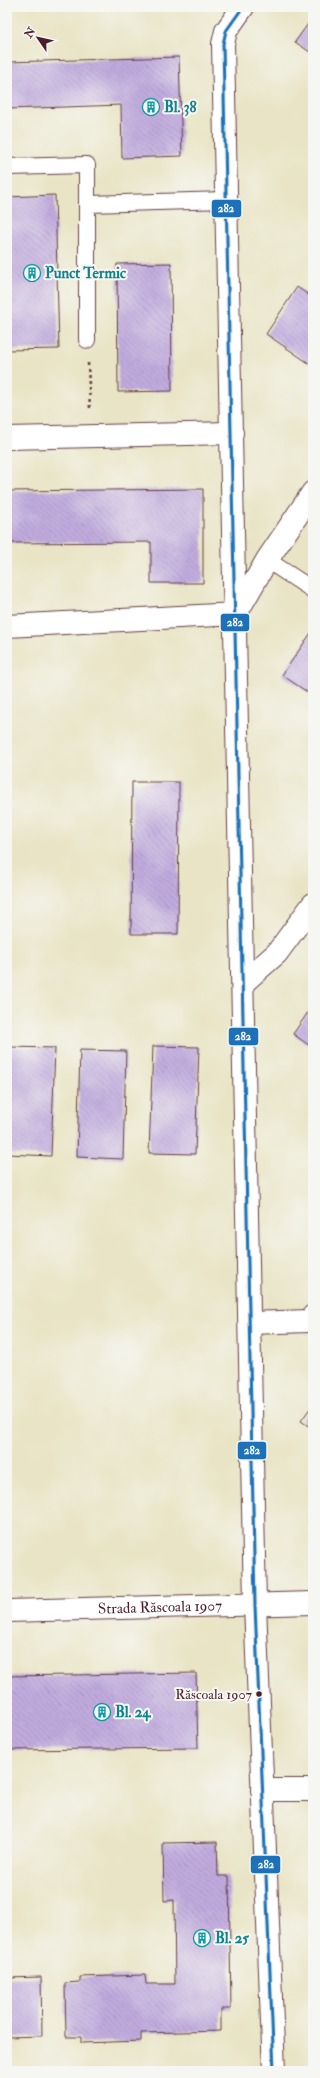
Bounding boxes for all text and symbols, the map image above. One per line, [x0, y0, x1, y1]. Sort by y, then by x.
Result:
north arrow [18, 18, 58, 58]
text: N [21, 24, 39, 41]
building icon: Bl. 38 [141, 97, 161, 117]
place label: Bl. 38 [164, 98, 196, 117]
line badge: 282 [211, 199, 242, 218]
text: 282 [218, 202, 235, 215]
building icon: Punct Termic [22, 263, 42, 283]
place label: Punct Termic [45, 264, 127, 283]
line badge: 282 [220, 613, 250, 632]
text: 282 [227, 616, 244, 629]
line badge: 282 [228, 1027, 259, 1046]
text: 282 [235, 1030, 252, 1043]
line badge: 282 [237, 1441, 267, 1460]
text: 282 [244, 1444, 261, 1457]
street label: Strada Răscoala 1907 [98, 1596, 222, 1618]
place label: Răscoala 1907 [175, 1686, 253, 1703]
marker: Răscoala 1907 [254, 1689, 264, 1699]
building icon: Bl. 24 [92, 1702, 112, 1722]
place label: Bl. 24 [115, 1703, 151, 1722]
line badge: 282 [250, 1855, 281, 1874]
text: 282 [258, 1858, 275, 1871]
building icon: Bl. 25 [192, 1928, 212, 1948]
place label: Bl. 25 [215, 1929, 249, 1948]

